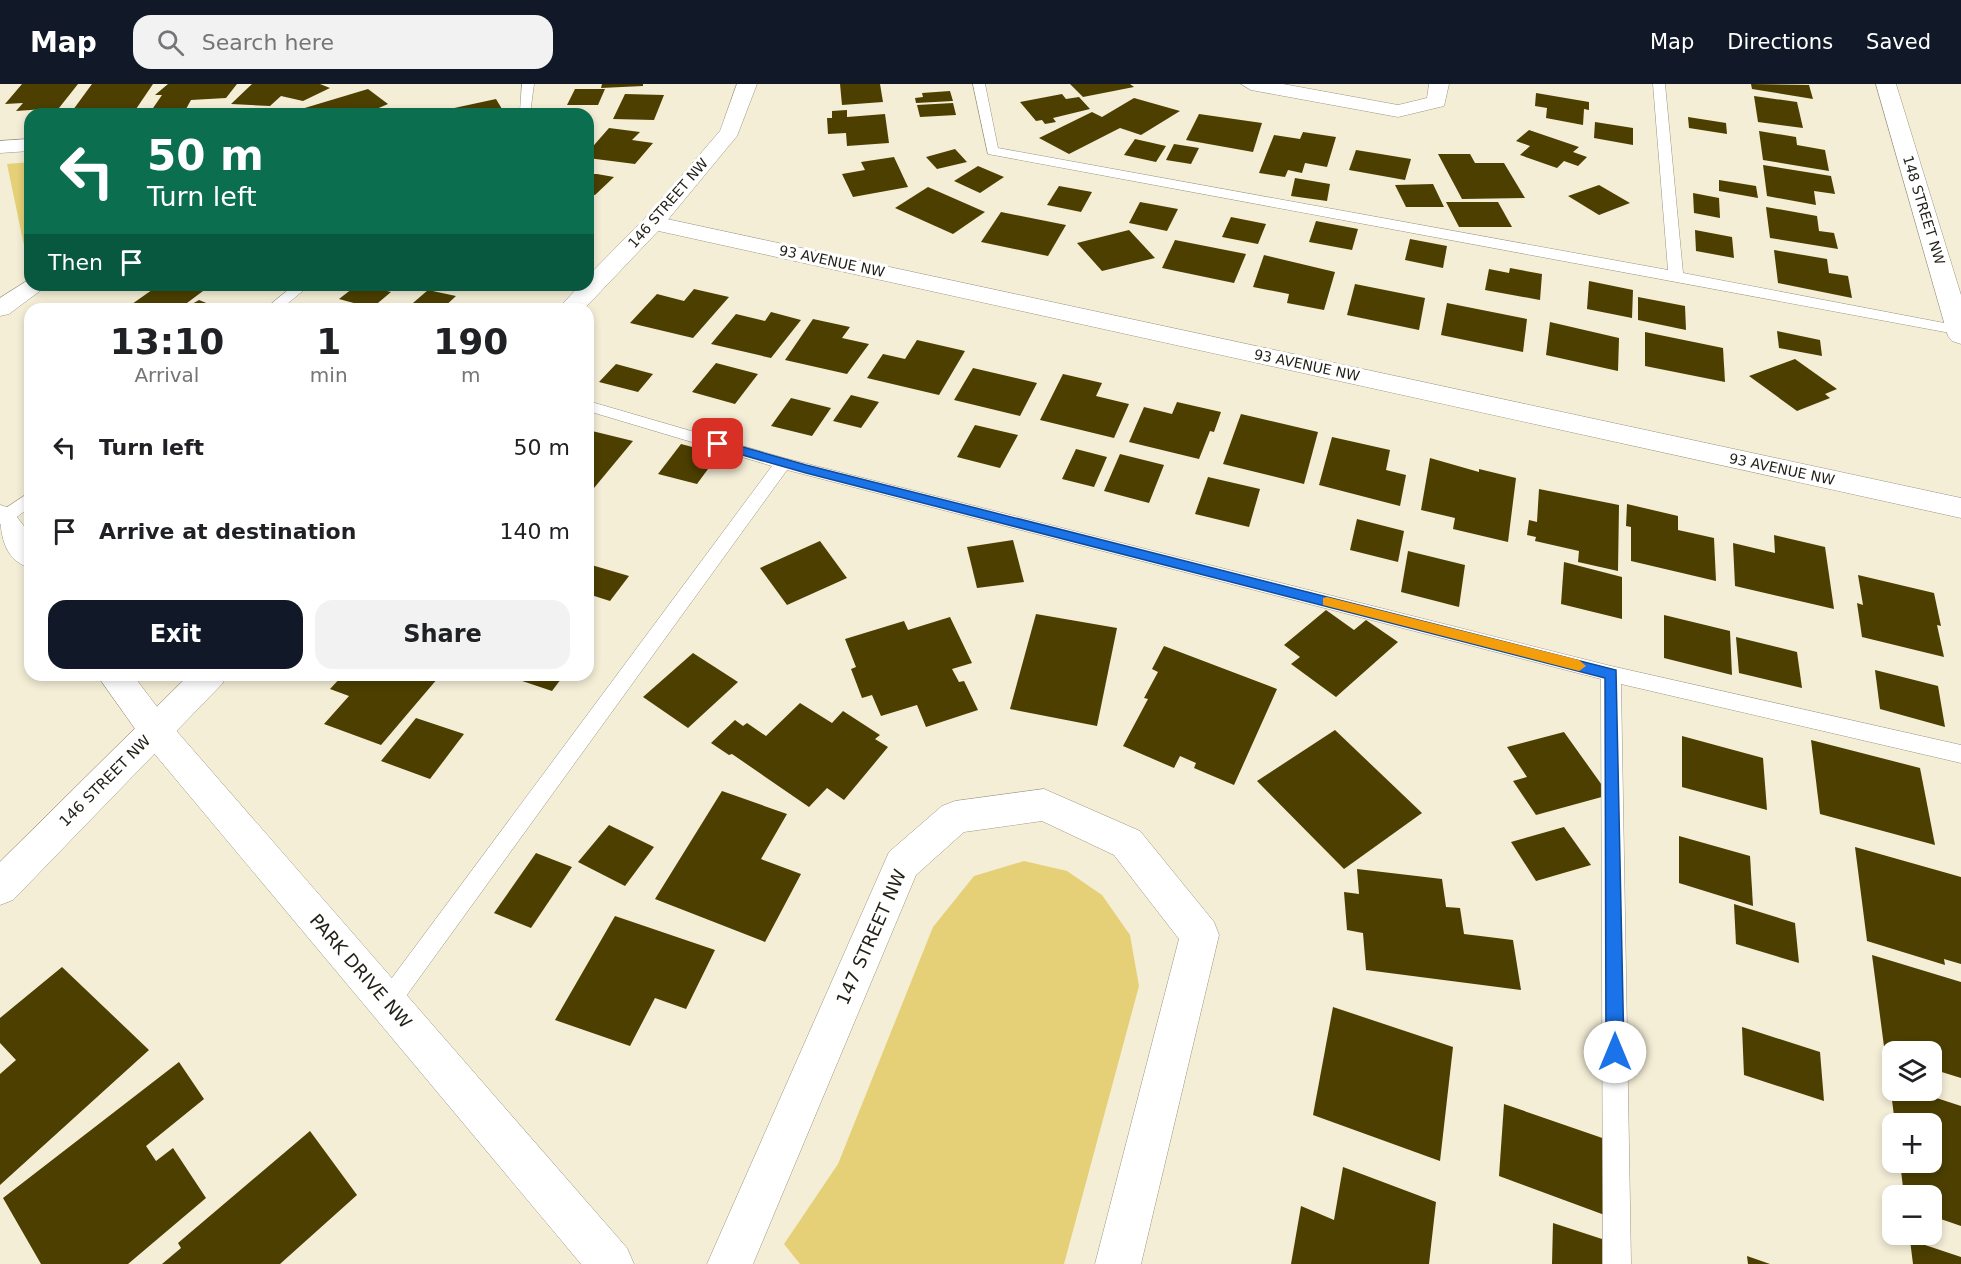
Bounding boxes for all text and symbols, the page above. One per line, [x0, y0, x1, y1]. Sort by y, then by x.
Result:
search box [133, 15, 553, 69]
text: Map [30, 26, 97, 59]
icon: search [154, 26, 187, 59]
text: Search here [202, 30, 334, 55]
text: Map [1650, 30, 1694, 54]
text: Directions [1727, 30, 1833, 54]
text: Saved [1866, 30, 1931, 54]
text: 50 m [147, 131, 264, 180]
icon: left [48, 132, 126, 210]
street label: 148 STREET NW [1900, 153, 1948, 267]
street label: 146 STREET NW [625, 155, 711, 251]
text: Turn left [147, 181, 257, 212]
street label: 93 AVENUE NW [778, 242, 886, 280]
icon: arrive [115, 246, 148, 279]
text: Then [48, 250, 103, 275]
text: 13:10 [110, 321, 224, 362]
text: 1 [316, 321, 341, 362]
text: 190 [433, 321, 508, 362]
street label: 93 AVENUE NW [1253, 346, 1361, 384]
text: Arrival [134, 363, 199, 387]
text: min [310, 363, 348, 387]
text: m [461, 363, 481, 387]
pin [692, 418, 743, 469]
icon: arrive [701, 427, 734, 460]
icon: left [48, 431, 81, 464]
text: Turn left [99, 435, 204, 460]
text: 50 m [514, 435, 570, 460]
street label: 93 AVENUE NW [1728, 450, 1836, 488]
icon: arrive [48, 515, 81, 548]
text: Arrive at destination [99, 519, 356, 544]
text: 140 m [500, 519, 570, 544]
button: Exit [48, 600, 303, 669]
button: Share [315, 600, 570, 669]
street label: 146 STREET NW [56, 732, 154, 830]
street label: 147 STREET NW [832, 866, 910, 1008]
street label: PARK DRIVE NW [306, 910, 416, 1033]
position arrow [1583, 1020, 1647, 1084]
map controls [1882, 1041, 1942, 1245]
button: layers [1882, 1041, 1942, 1101]
button: + [1882, 1113, 1942, 1173]
button: − [1882, 1185, 1942, 1245]

